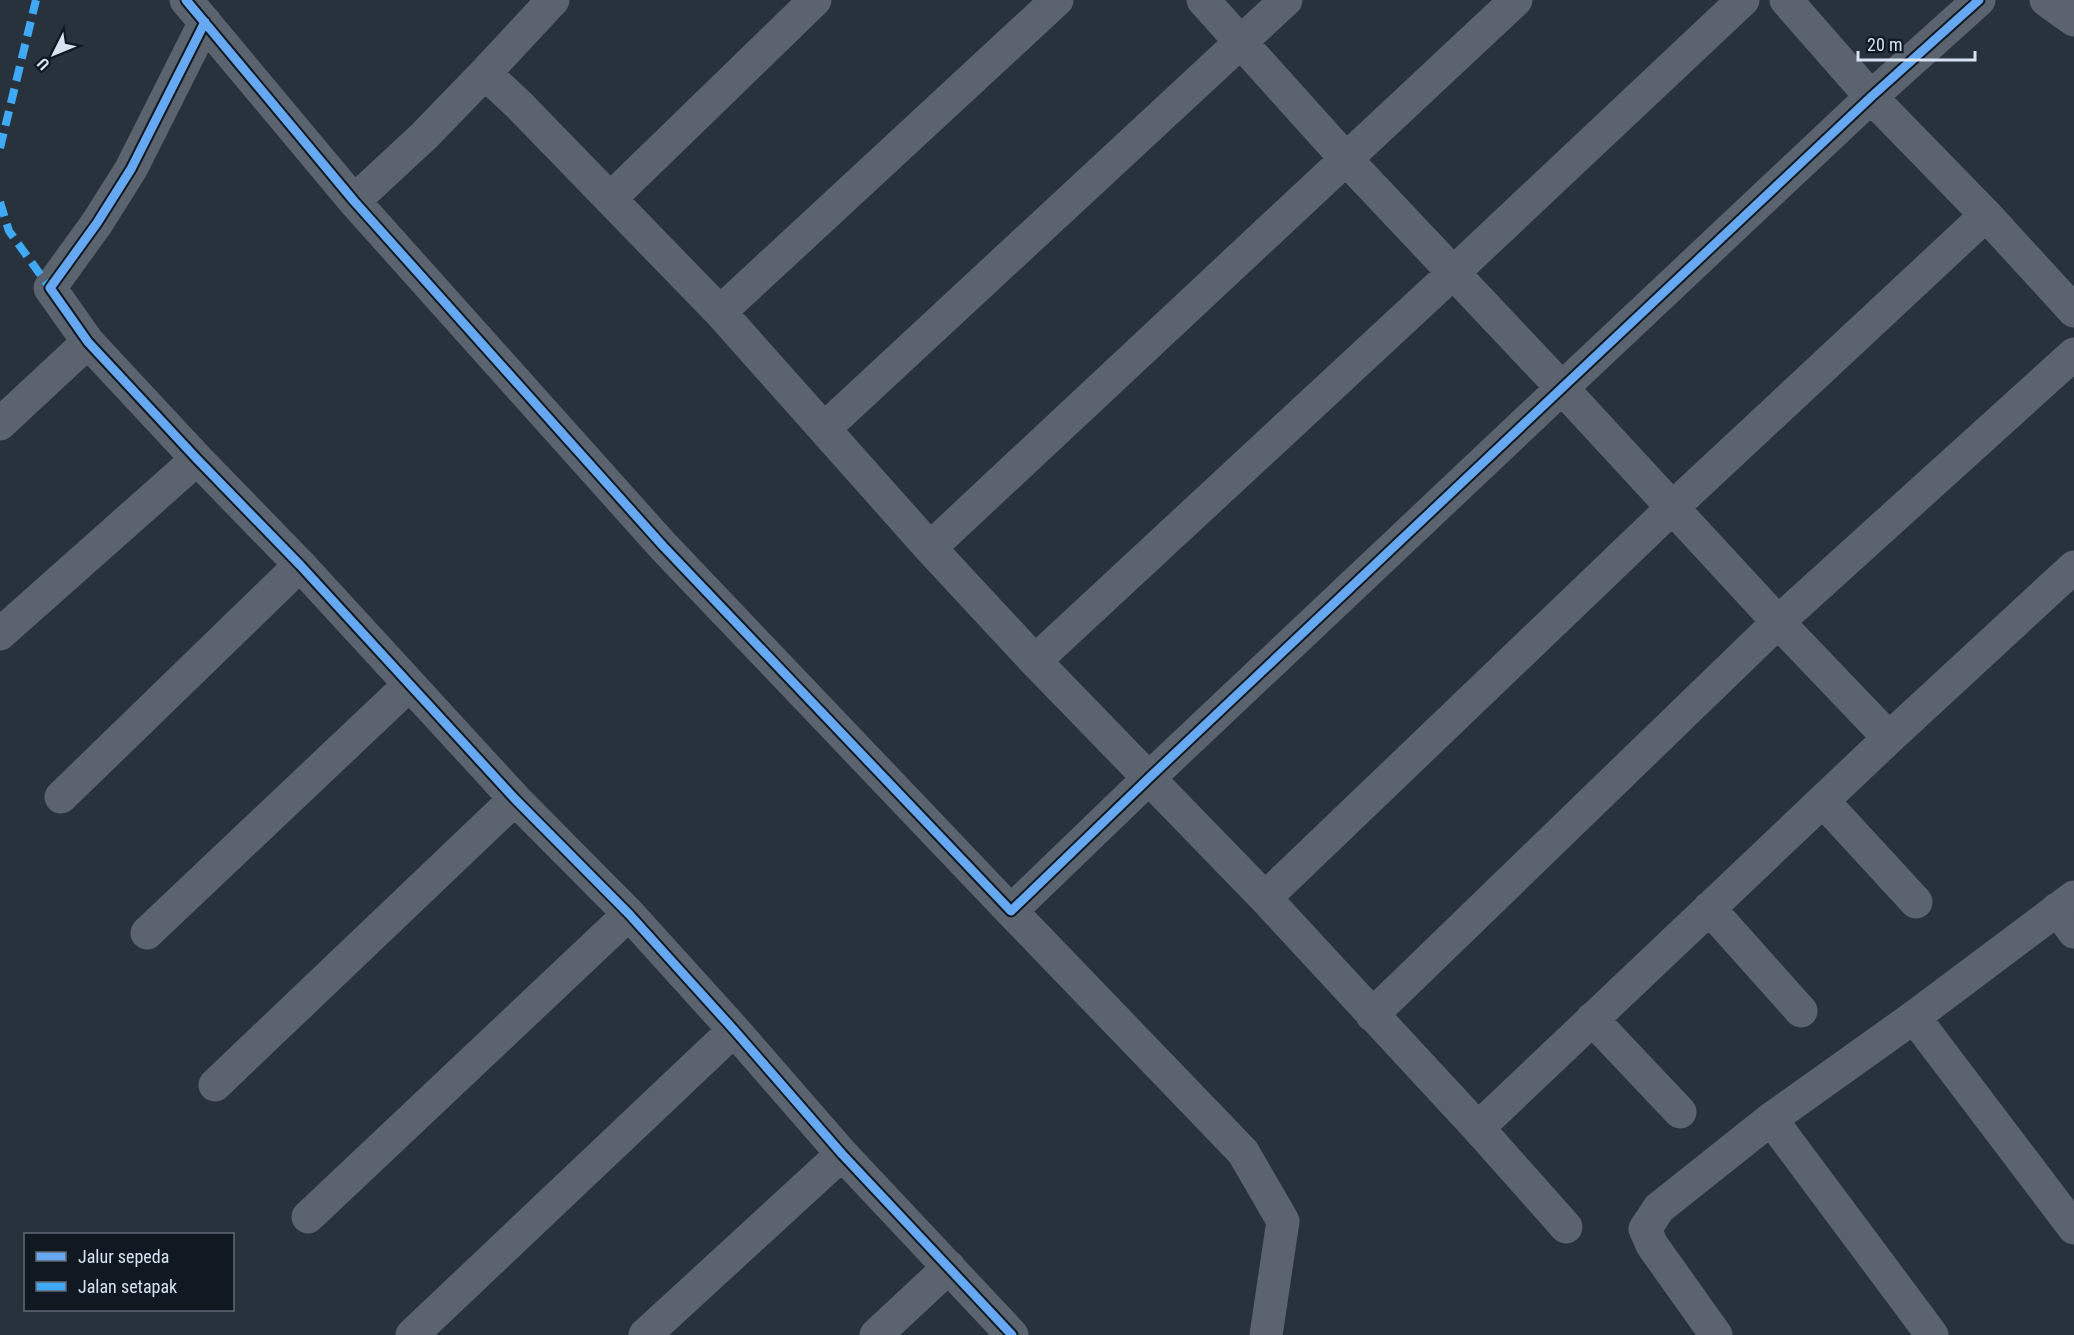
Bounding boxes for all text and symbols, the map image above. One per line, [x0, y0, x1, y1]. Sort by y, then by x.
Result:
north arrow [24, 24, 84, 84]
scale bar [1858, 24, 1975, 62]
text: 20 m [1867, 34, 1902, 55]
text: U [33, 54, 53, 74]
legend [24, 1233, 234, 1311]
text: Jalur sepeda [78, 1246, 169, 1267]
text: Jalan setapak [78, 1276, 177, 1297]

